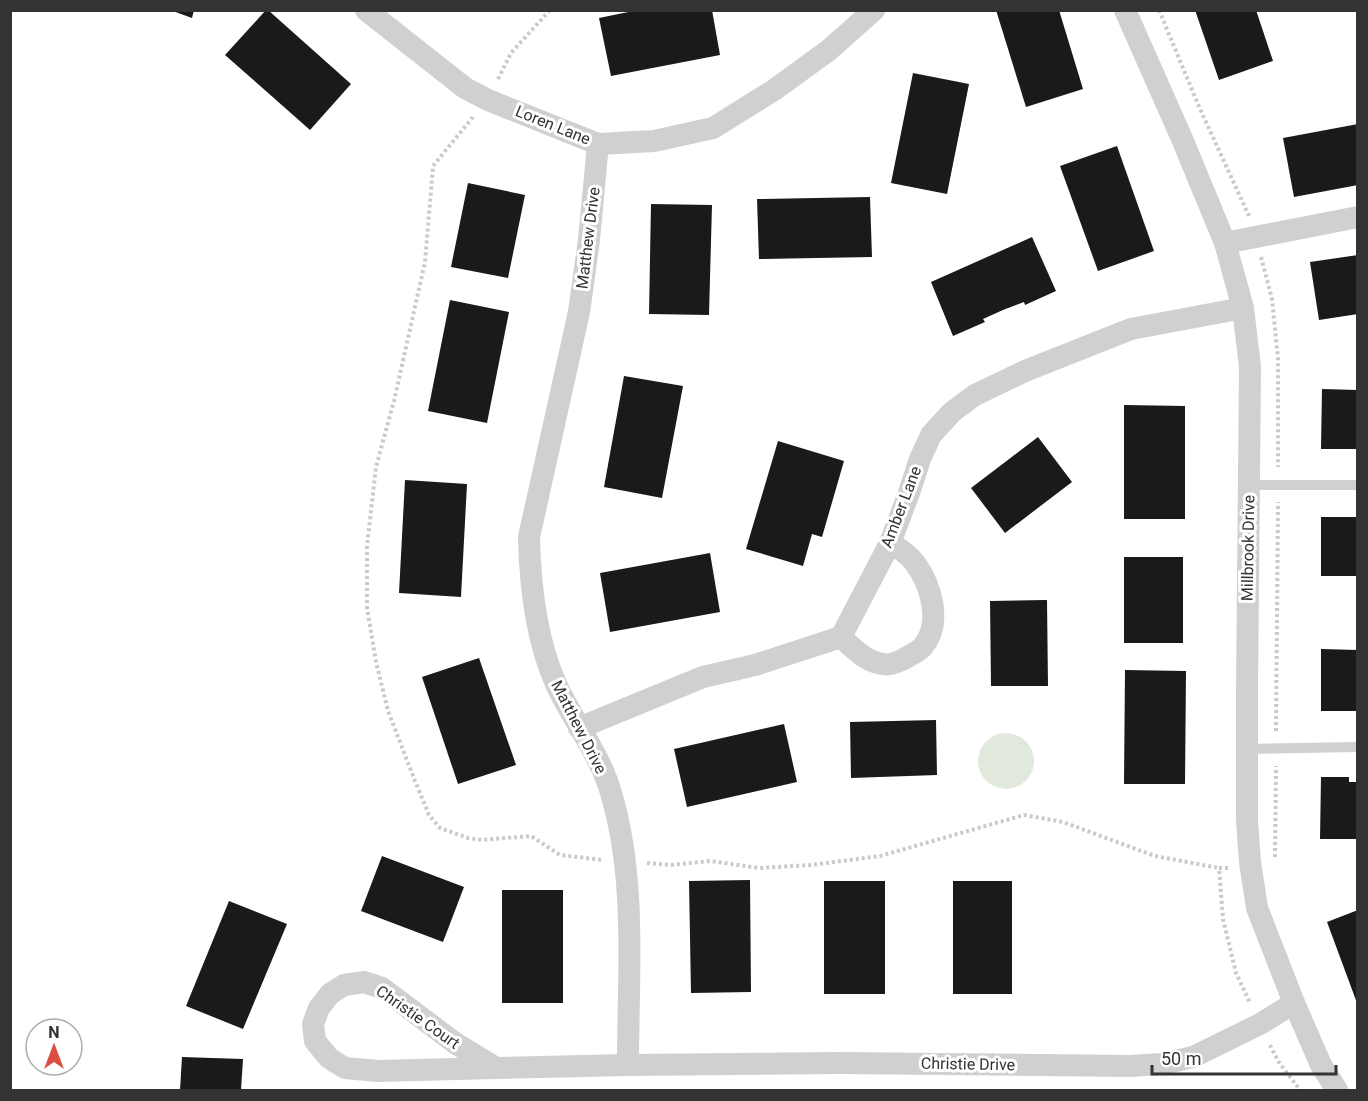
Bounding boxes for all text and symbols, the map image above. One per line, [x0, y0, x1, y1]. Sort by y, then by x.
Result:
street label: Loren Lane [513, 101, 593, 149]
street label: Matthew Drive [572, 186, 604, 290]
street label: Amber Lane [877, 463, 925, 551]
street label: Millbrook Drive [1238, 495, 1258, 601]
street label: Matthew Drive [547, 677, 611, 777]
street label: Christie Court [373, 981, 463, 1053]
north arrow [24, 1017, 84, 1077]
text: N [48, 1023, 60, 1042]
scale bar [1152, 1038, 1336, 1076]
text: 50 m [1161, 1048, 1201, 1069]
street label: Christie Drive [921, 1054, 1015, 1074]

